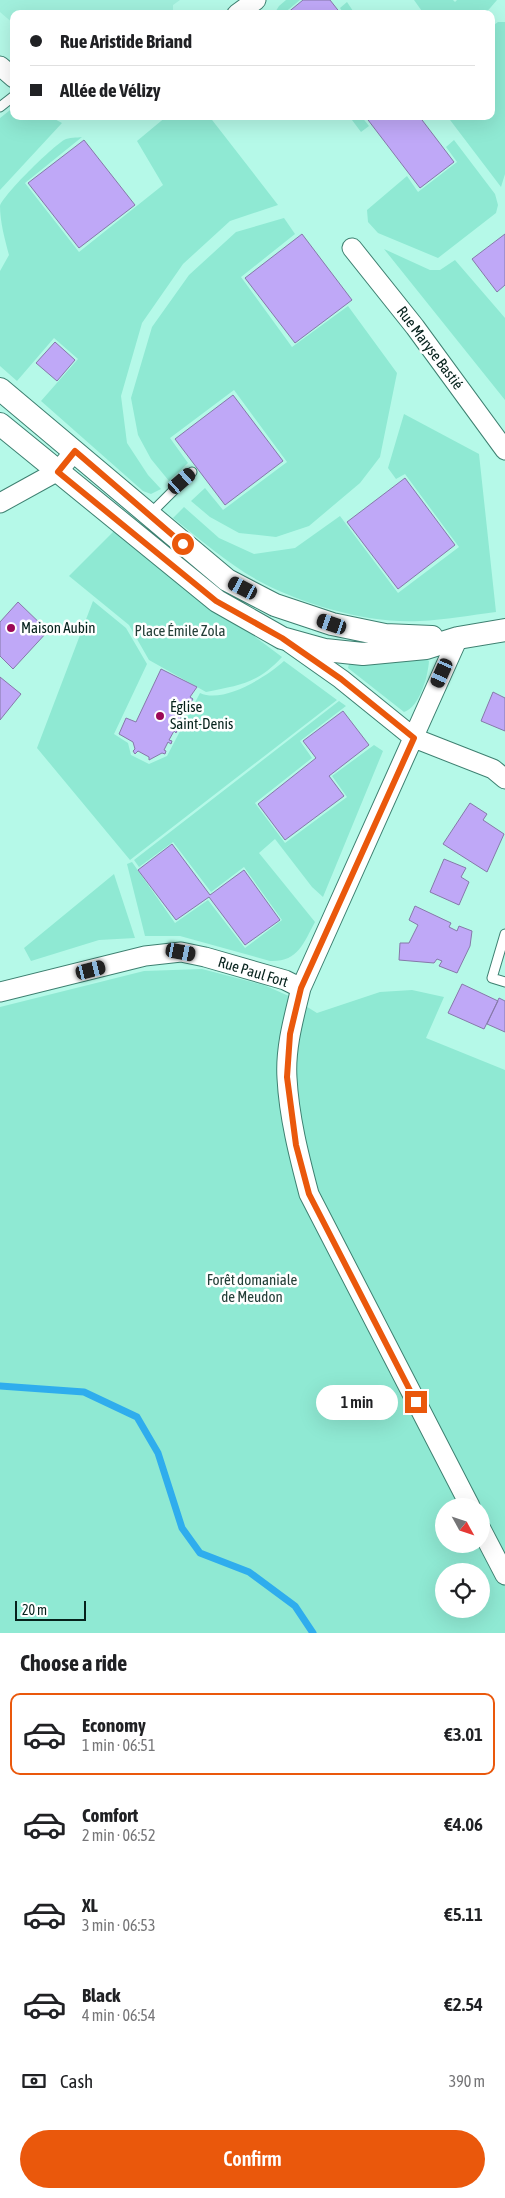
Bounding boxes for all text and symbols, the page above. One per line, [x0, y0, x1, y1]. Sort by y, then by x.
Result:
text: Rue Aristide Briand [60, 30, 192, 52]
text: Allée de Vélizy [60, 79, 161, 101]
street label: Rue Maryse Bastié [394, 303, 467, 393]
car [165, 465, 198, 497]
route start [172, 533, 194, 555]
car [226, 575, 259, 601]
car [315, 612, 348, 636]
place label: Maison Aubin [21, 619, 96, 636]
marker: Maison Aubin [5, 622, 17, 634]
park label: Place Émile Zola [135, 622, 225, 639]
car [429, 656, 454, 690]
place label: Église Saint-Denis [170, 698, 233, 732]
marker: Église Saint-Denis [154, 710, 166, 722]
car [164, 942, 197, 962]
street label: Rue Paul Fort [216, 953, 290, 990]
car [74, 959, 107, 981]
park label: Forêt domaniale de Meudon [207, 1271, 298, 1305]
callout: 1 min [316, 1384, 398, 1420]
route end [405, 1391, 427, 1413]
text: 1 min [341, 1393, 373, 1411]
north arrow [435, 1498, 490, 1552]
map controls [435, 1498, 490, 1618]
button: locate [435, 1563, 490, 1618]
scale bar [15, 1598, 86, 1621]
text: 20 m [22, 1602, 47, 1618]
text: Choose a ride [20, 1650, 127, 1676]
icon: car [22, 1712, 67, 1757]
text: Economy [82, 1714, 146, 1736]
text: €3.01 [444, 1723, 483, 1745]
text: 1 min · 06:51 [82, 1736, 155, 1754]
icon: car [22, 1802, 67, 1847]
text: Comfort [82, 1804, 138, 1826]
text: €4.06 [444, 1813, 483, 1835]
text: 2 min · 06:52 [82, 1826, 155, 1844]
icon: car [22, 1892, 67, 1937]
text: XL [82, 1894, 98, 1916]
text: €5.11 [444, 1903, 483, 1925]
text: 3 min · 06:53 [82, 1916, 155, 1934]
icon: car [22, 1982, 67, 2027]
text: Black [82, 1984, 120, 2006]
text: €2.54 [444, 1993, 483, 2015]
text: 4 min · 06:54 [82, 2006, 155, 2024]
icon: cash [20, 2067, 48, 2095]
text: Cash [60, 2070, 93, 2092]
text: 390 m [449, 2072, 485, 2090]
button: Confirm [20, 2130, 485, 2188]

